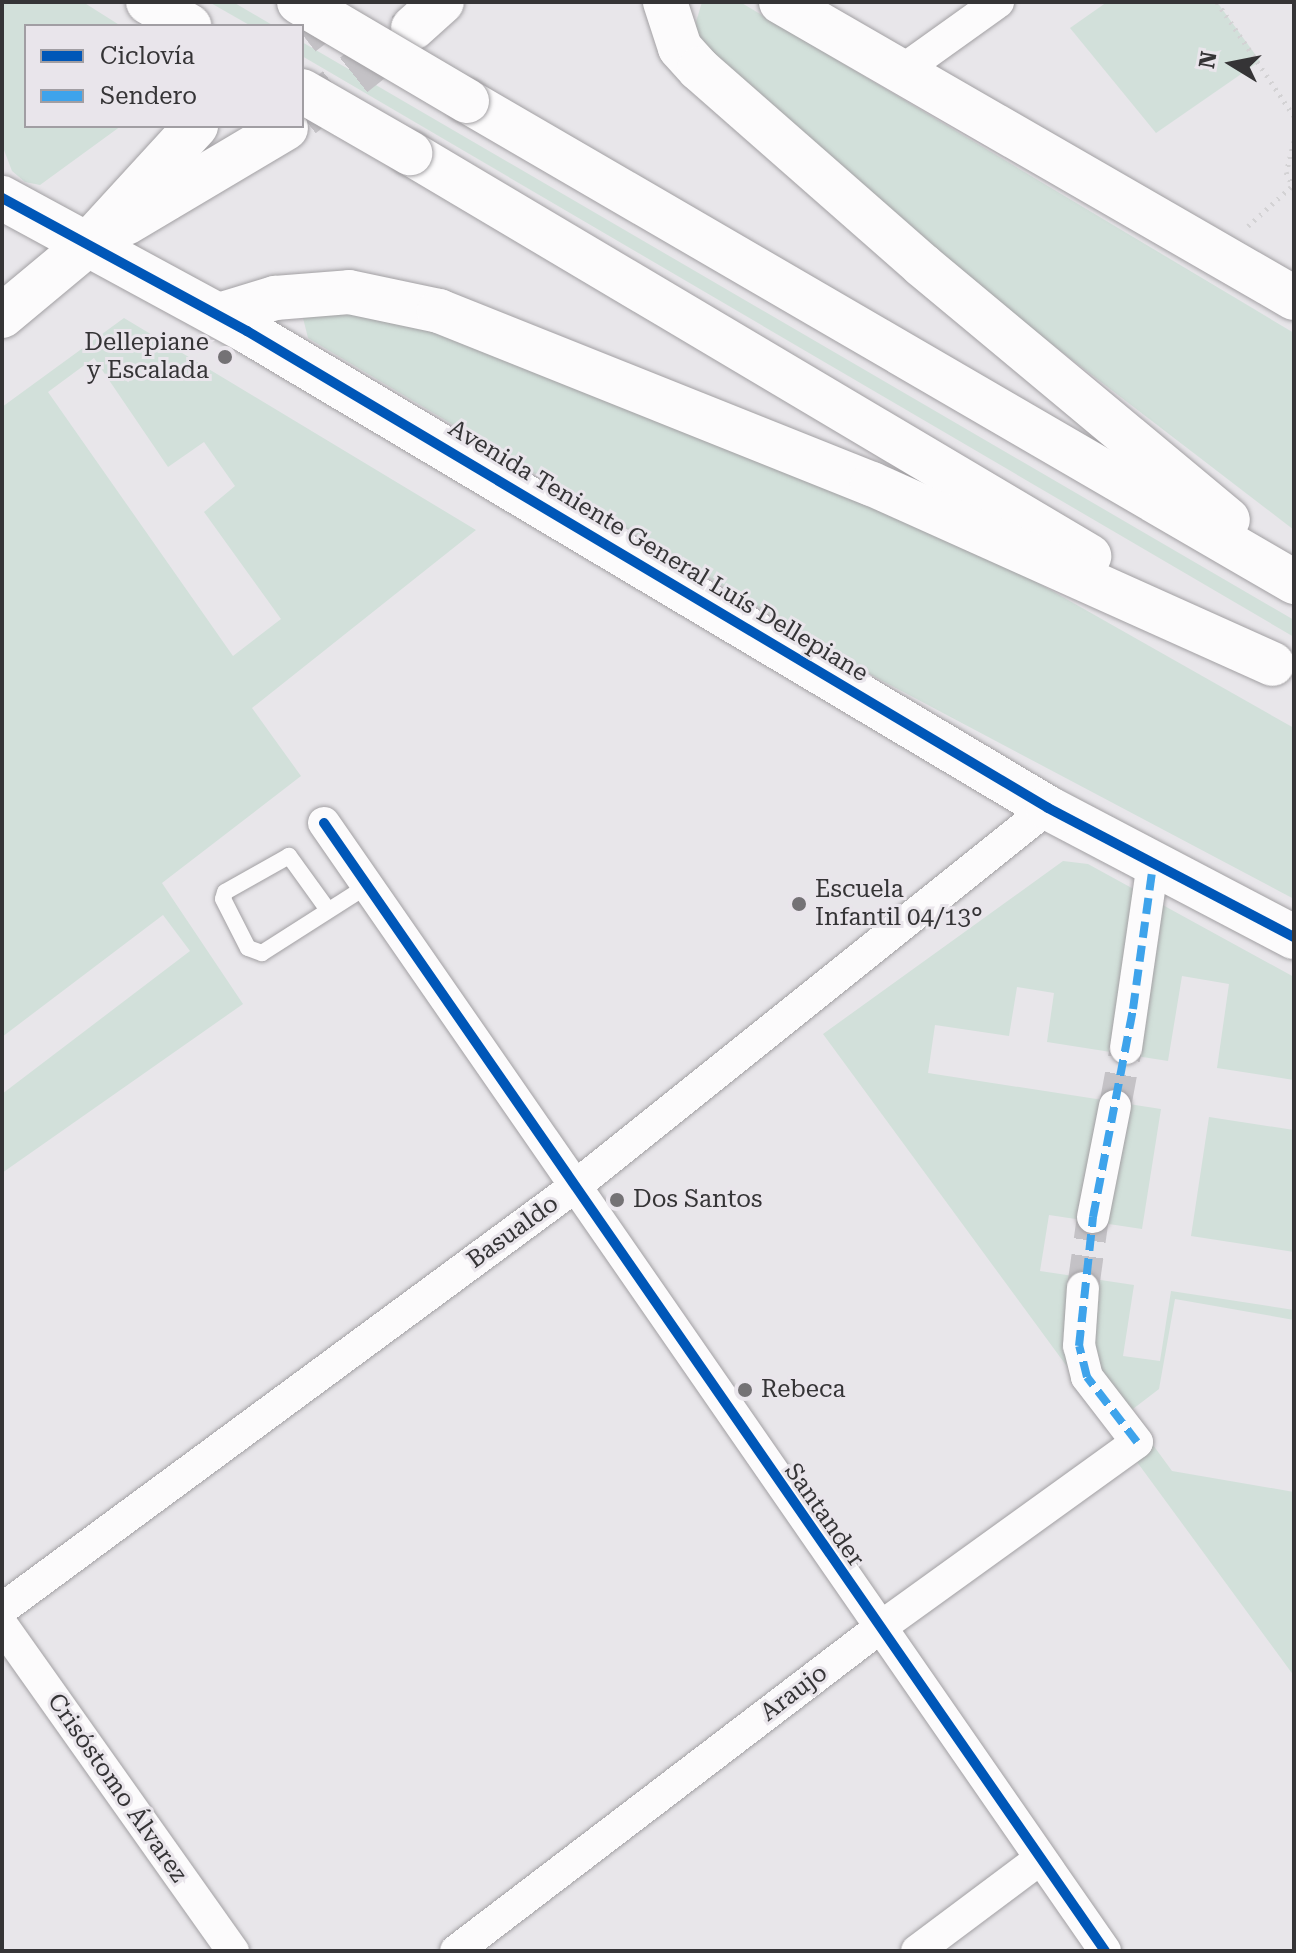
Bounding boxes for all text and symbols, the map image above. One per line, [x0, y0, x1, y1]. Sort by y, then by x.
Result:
legend [24, 24, 304, 128]
north arrow [1192, 24, 1272, 104]
text: Ciclovía [100, 42, 195, 70]
text: N [1194, 49, 1222, 70]
text: Sendero [100, 82, 197, 110]
place label: Dellepiane y Escalada [84, 329, 209, 385]
marker: Dellepiane y Escalada [216, 348, 234, 366]
street label: Avenida Teniente General Luís Dellepiane [443, 414, 873, 688]
place label: Escuela Infantil 04/13° [815, 876, 983, 932]
marker: Escuela Infantil 04/13° [790, 895, 808, 913]
place label: Dos Santos [633, 1186, 762, 1214]
street label: Basualdo [462, 1189, 564, 1275]
marker: Dos Santos [608, 1191, 626, 1209]
place label: Rebeca [761, 1376, 845, 1404]
marker: Rebeca [736, 1381, 754, 1399]
street label: Santander [778, 1458, 870, 1572]
street label: Araujo [755, 1659, 833, 1727]
street label: Crisóstomo Álvarez [41, 1688, 193, 1888]

